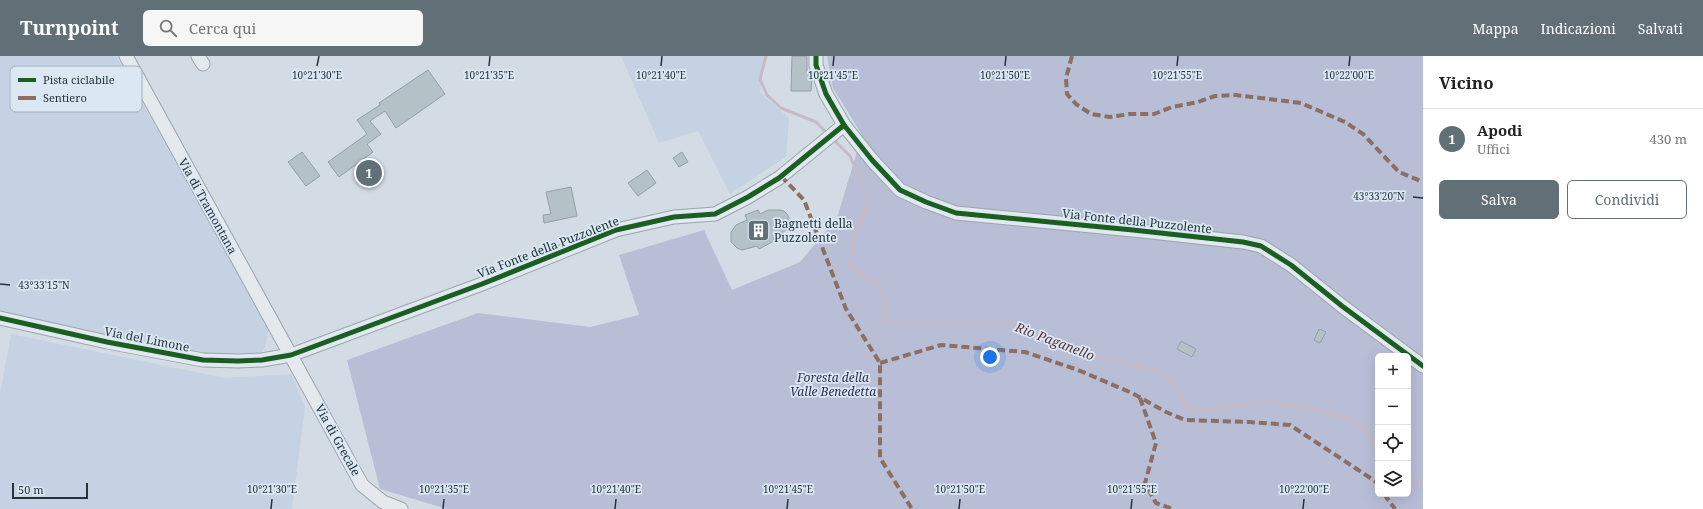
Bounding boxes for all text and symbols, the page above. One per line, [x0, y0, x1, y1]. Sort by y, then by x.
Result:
search box [143, 10, 423, 46]
text: Turnpoint [20, 15, 119, 41]
icon: search [157, 17, 179, 39]
text: Cerca qui [189, 18, 256, 38]
text: Mappa [1472, 19, 1519, 38]
text: Indicazioni [1541, 19, 1616, 38]
text: Salvati [1638, 19, 1683, 38]
legend [10, 66, 142, 112]
text: 10°21'30"E [292, 68, 342, 82]
text: 10°21'35"E [464, 68, 514, 82]
text: 10°21'40"E [636, 68, 686, 82]
text: 10°21'45"E [808, 68, 858, 82]
text: 10°21'50"E [980, 68, 1030, 82]
text: 10°21'55"E [1152, 68, 1202, 82]
text: 10°22'00"E [1324, 68, 1374, 82]
text: Vicino [1439, 71, 1494, 94]
text: Pista ciclabile [43, 72, 115, 87]
text: Sentiero [43, 90, 87, 105]
text: Apodi [1477, 120, 1522, 140]
text: 1 [1448, 130, 1456, 148]
text: 430 m [1650, 130, 1687, 148]
text: Uffici [1477, 140, 1510, 158]
street label: Via di Tramontana [175, 155, 242, 257]
pin: 1 [356, 158, 382, 188]
button: Salva [1439, 180, 1559, 219]
button: Condividi [1567, 180, 1687, 219]
text: 43°33'20"N [1353, 189, 1405, 203]
street label: Via Fonte della Puzzolente [1061, 205, 1213, 237]
street label: Via Fonte della Puzzolente [475, 212, 621, 282]
place label: Bagnetti della Puzzolente [774, 215, 853, 246]
building icon: Bagnetti della Puzzolente [746, 217, 772, 243]
text: 43°33'15"N [18, 278, 70, 292]
water label: Rio Paganello [1012, 317, 1097, 364]
street label: Via del Limone [103, 322, 191, 356]
your location [980, 347, 1000, 367]
map controls [1375, 353, 1411, 497]
button: + [1375, 353, 1411, 389]
park label: Foresta della Valle Benedetta [790, 369, 876, 400]
button: − [1375, 389, 1411, 425]
street label: Via di Grecale [311, 401, 365, 479]
button: locate [1375, 425, 1411, 461]
button: layers [1375, 461, 1411, 497]
scale bar [12, 481, 88, 500]
text: 50 m [18, 482, 44, 497]
text: 10°21'30"E [247, 482, 297, 496]
text: 10°21'35"E [419, 482, 469, 496]
text: 10°21'40"E [591, 482, 641, 496]
text: 10°21'45"E [763, 482, 813, 496]
text: 10°21'50"E [935, 482, 985, 496]
text: 10°21'55"E [1107, 482, 1157, 496]
text: 10°22'00"E [1279, 482, 1329, 496]

